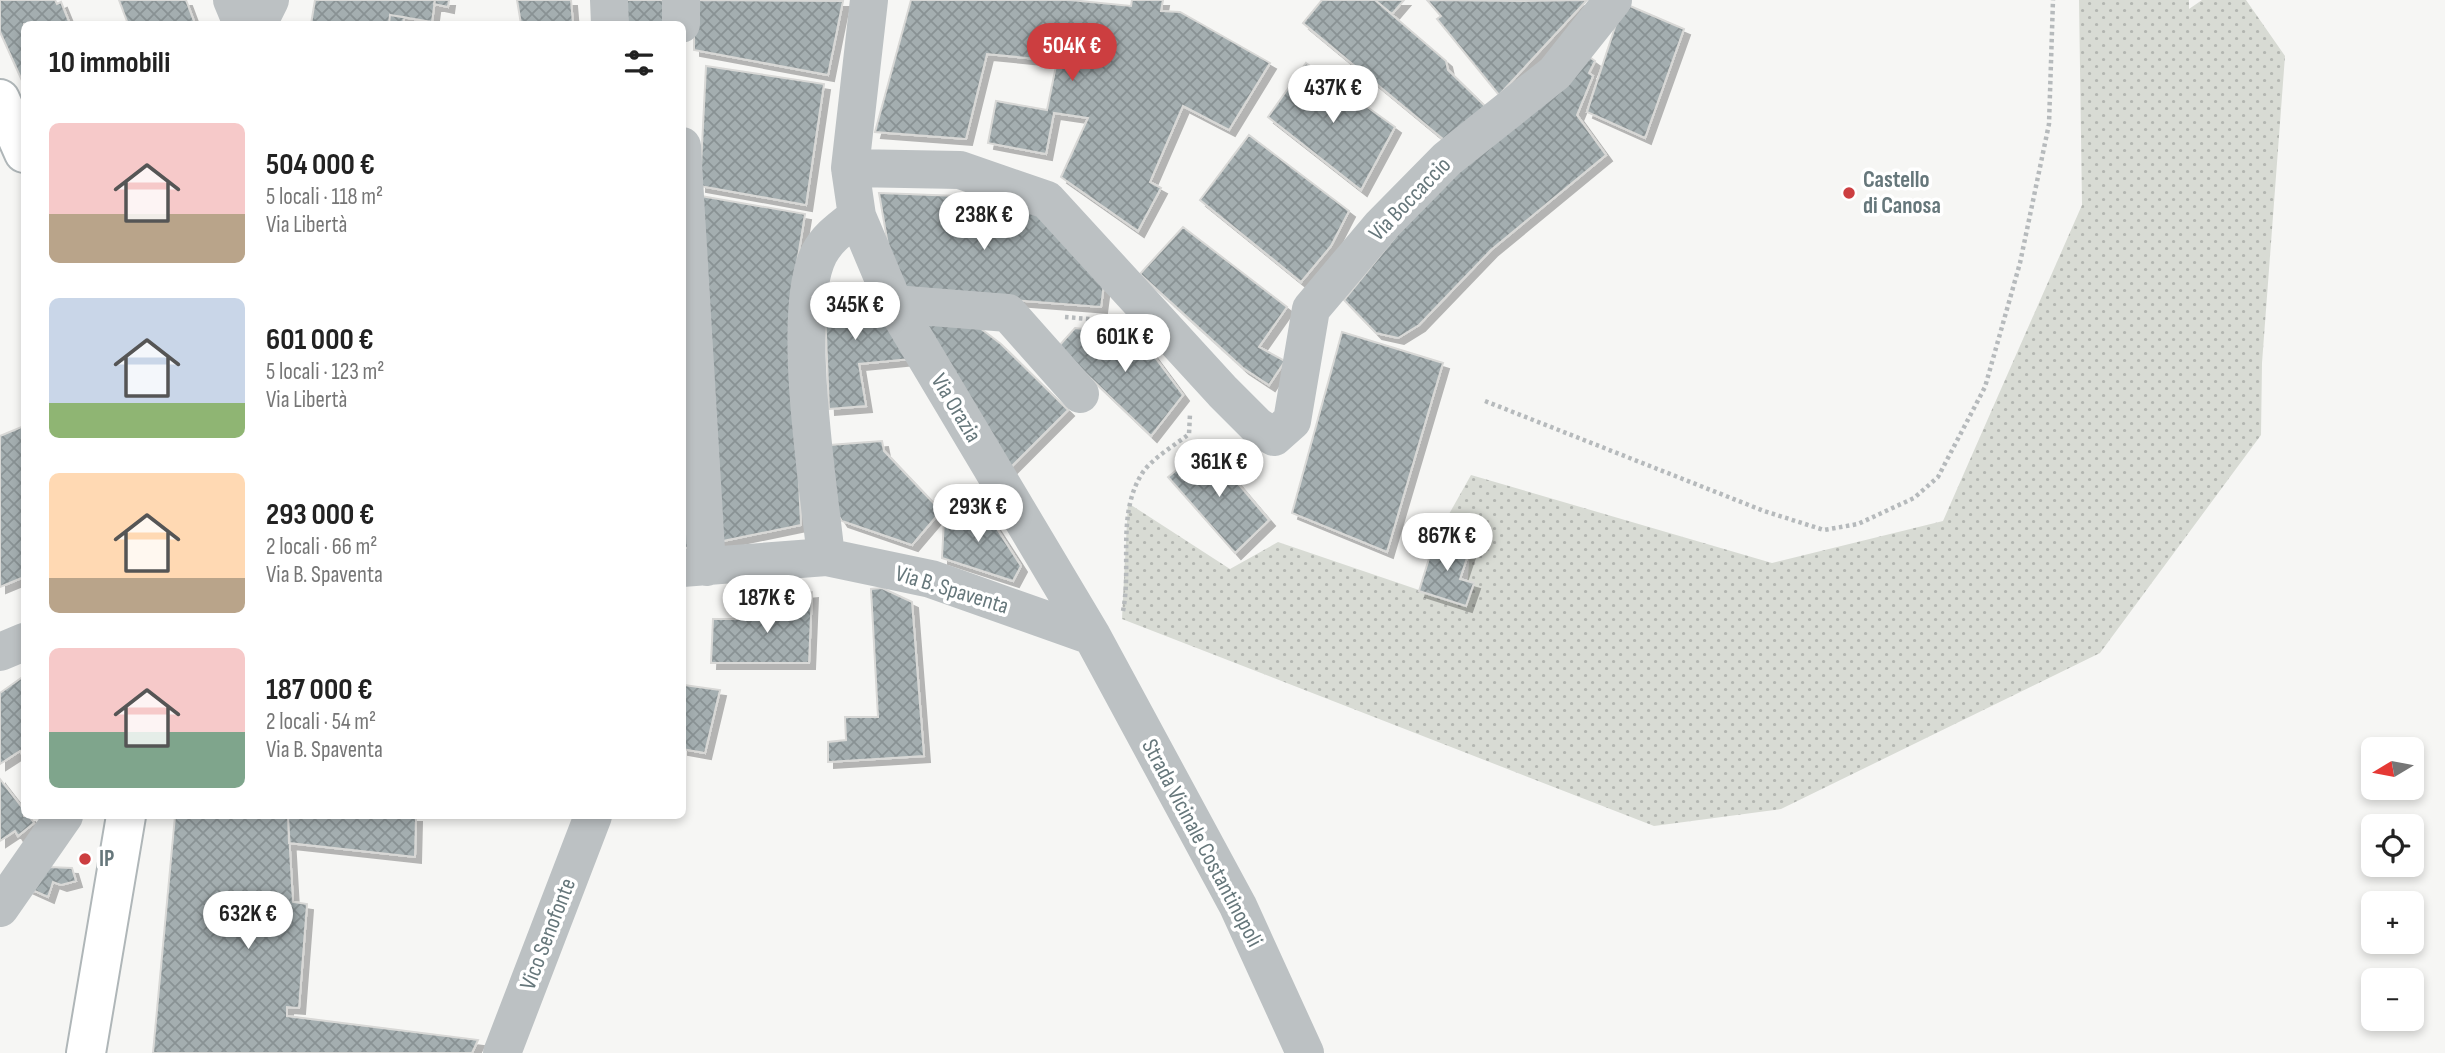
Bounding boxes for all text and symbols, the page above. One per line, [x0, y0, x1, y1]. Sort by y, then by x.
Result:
pin: 504K € [1015, 24, 1129, 83]
text: 504K € [1043, 32, 1101, 60]
icon: filters [620, 44, 658, 82]
text: 10 immobili [49, 45, 170, 81]
pin: 437K € [1276, 66, 1390, 125]
text: 437K € [1304, 74, 1362, 102]
text: 504 000 € [266, 147, 375, 183]
icon: home [105, 151, 189, 235]
street label: Via Boccaccio [1363, 151, 1457, 247]
place label: Castello di Canosa [1863, 166, 1941, 220]
text: 5 locali · 118 m² [266, 183, 383, 211]
marker: Castello di Canosa [1841, 185, 1857, 201]
pin: 238K € [927, 192, 1041, 252]
text: 238K € [955, 201, 1013, 229]
text: Via Libertà [266, 211, 347, 239]
pin: 345K € [798, 282, 912, 342]
text: 345K € [826, 291, 884, 319]
pin: 601K € [1068, 314, 1182, 374]
text: 601 000 € [266, 322, 374, 358]
text: 601K € [1096, 323, 1154, 351]
icon: home [105, 326, 189, 410]
text: 5 locali · 123 m² [266, 358, 384, 386]
street label: Via Orazia [925, 369, 987, 447]
text: Via Libertà [266, 386, 347, 414]
pin: 361K € [1162, 440, 1276, 499]
text: 361K € [1190, 448, 1248, 476]
pin: 293K € [921, 484, 1035, 544]
text: 293K € [949, 493, 1007, 521]
text: 293 000 € [266, 497, 374, 533]
icon: home [105, 501, 189, 585]
pin: 867K € [1390, 514, 1504, 573]
text: 867K € [1418, 522, 1476, 550]
text: 2 locali · 66 m² [266, 533, 377, 561]
street label: Via B. Spaventa [892, 560, 1012, 620]
text: Via B. Spaventa [266, 561, 383, 589]
pin: 187K € [710, 576, 824, 635]
text: 187K € [739, 584, 795, 612]
text: 187 000 € [266, 672, 372, 708]
icon: home [105, 676, 189, 760]
text: 2 locali · 54 m² [266, 708, 376, 736]
street label: Strada Vicinale Costantinopoli [1135, 734, 1269, 952]
text: Via B. Spaventa [266, 736, 383, 764]
north arrow [2361, 737, 2424, 800]
map controls [2361, 737, 2424, 1031]
button: locate [2361, 814, 2424, 877]
place label: IP [99, 845, 115, 873]
marker: IP [77, 851, 93, 867]
street label: Vico Senofonte [514, 874, 582, 994]
button: + [2361, 891, 2424, 954]
pin: 632K € [191, 892, 305, 951]
text: 632K € [219, 900, 277, 928]
button: − [2361, 968, 2424, 1031]

